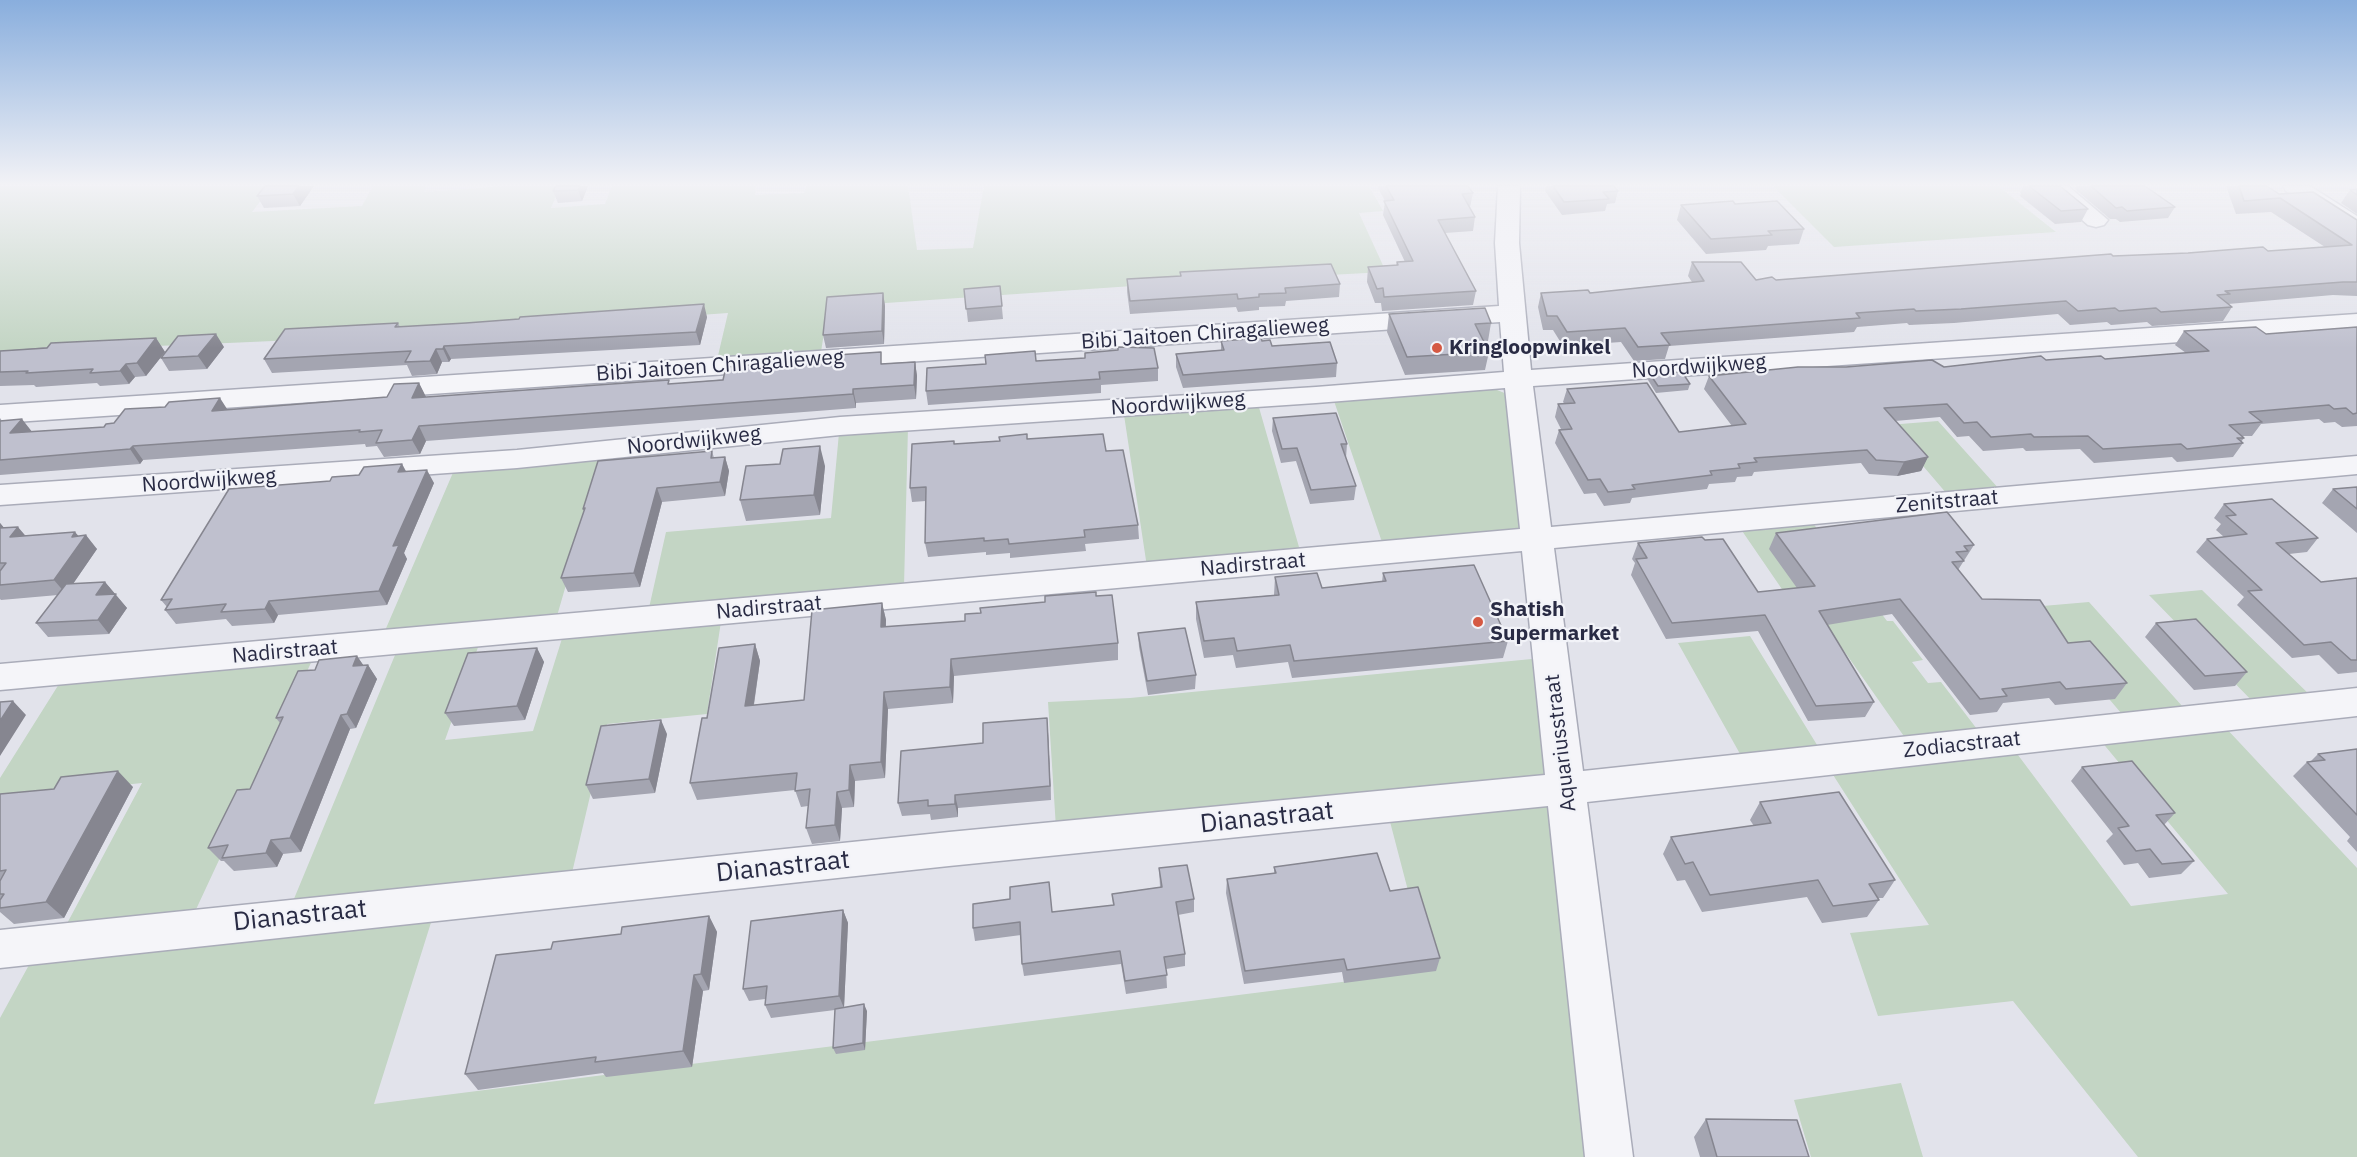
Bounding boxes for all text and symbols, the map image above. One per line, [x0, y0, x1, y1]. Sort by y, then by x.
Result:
street label: Bibi Jaitoen Chiragalieweg [1080, 313, 1330, 355]
place label: Kringloopwinkel [1449, 335, 1611, 361]
marker: Kringloopwinkel [1430, 341, 1444, 355]
street label: Bibi Jaitoen Chiragalieweg [595, 345, 845, 387]
street label: Noordwijkweg [1631, 350, 1767, 384]
street label: Noordwijkweg [1110, 387, 1246, 421]
street label: Noordwijkweg [626, 421, 762, 461]
street label: Noordwijkweg [141, 464, 277, 498]
street label: Zenitstraat [1895, 485, 1999, 519]
street label: Nadirstraat [1199, 548, 1307, 582]
street label: Nadirstraat [715, 591, 823, 625]
place label: Shatish Supermarket [1490, 597, 1619, 647]
marker: Shatish Supermarket [1471, 615, 1485, 629]
street label: Nadirstraat [231, 635, 339, 669]
street label: Aquariusstraat [1540, 673, 1582, 813]
street label: Zodiacstraat [1902, 726, 2022, 764]
street label: Dianastraat [1199, 795, 1335, 841]
street label: Dianastraat [715, 844, 851, 890]
street label: Dianastraat [232, 893, 368, 939]

